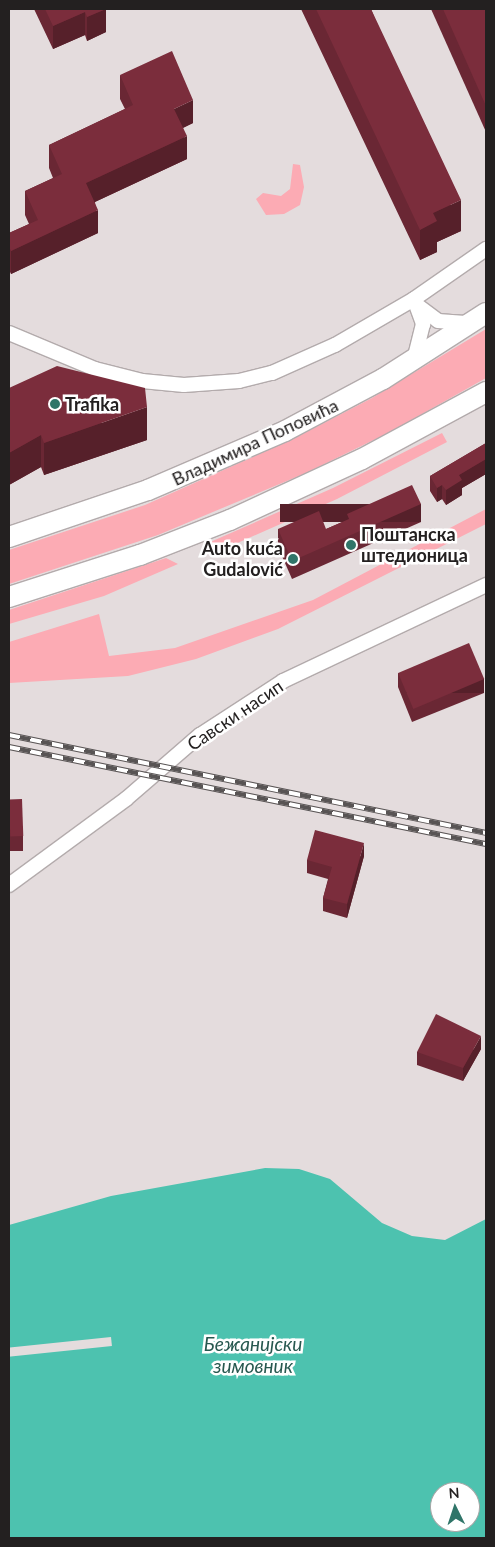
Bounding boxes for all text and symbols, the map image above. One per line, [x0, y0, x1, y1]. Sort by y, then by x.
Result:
place label: Trafika [65, 393, 119, 415]
street label: Владимира Поповића [169, 394, 341, 490]
marker: Trafika [49, 398, 61, 410]
place label: Поштанска штедионица [361, 524, 468, 566]
place label: Auto kuća Gudalović [202, 538, 283, 580]
marker: Поштанска штедионица [345, 539, 357, 551]
marker: Auto kuća Gudalović [287, 553, 299, 565]
street label: Савски насип [183, 675, 287, 755]
water label: Бежанијски зимовник [204, 1333, 302, 1377]
north arrow [430, 1482, 480, 1532]
text: N [448, 1484, 460, 1501]

